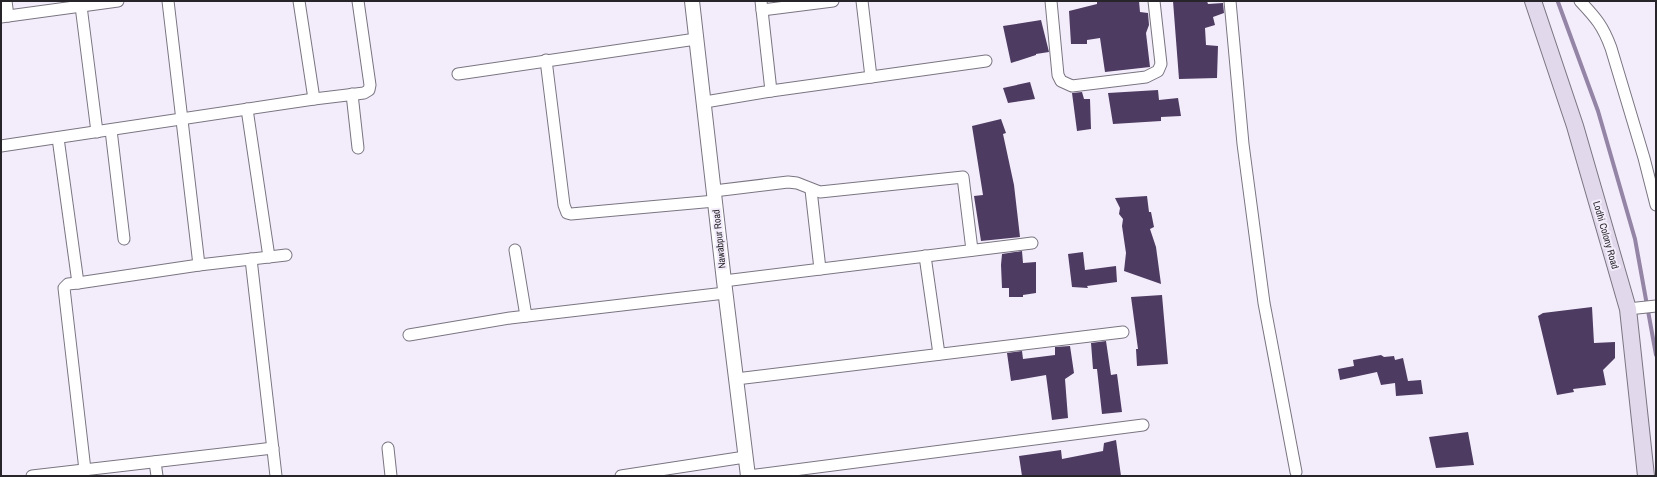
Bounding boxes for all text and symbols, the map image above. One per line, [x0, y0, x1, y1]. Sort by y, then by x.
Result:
street label: Lodhi Colony Road [1590, 199, 1622, 271]
street label: Nawabpur Road [709, 209, 729, 269]

